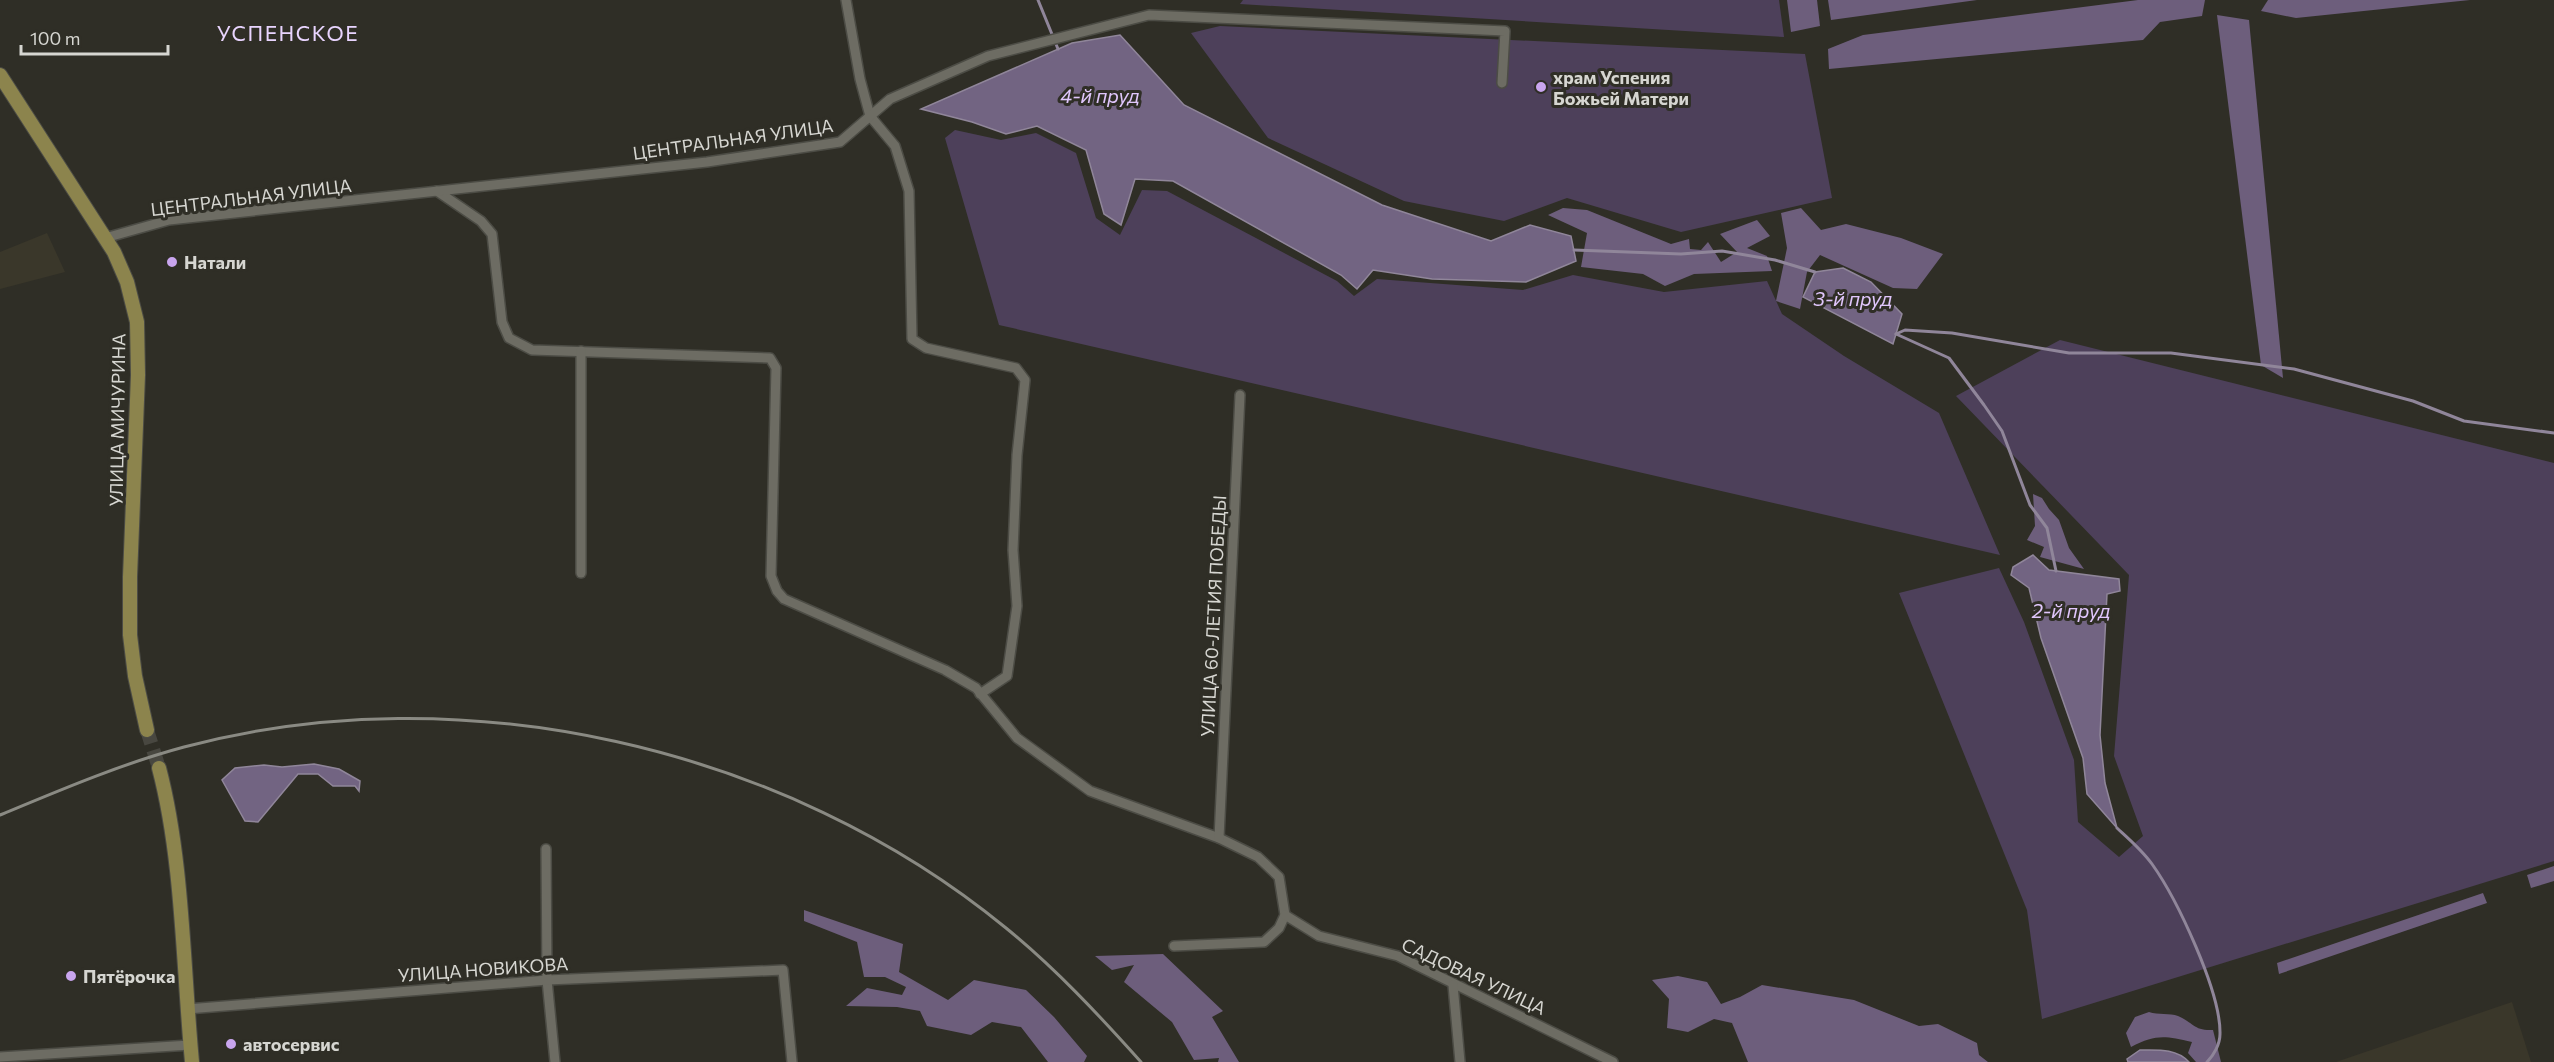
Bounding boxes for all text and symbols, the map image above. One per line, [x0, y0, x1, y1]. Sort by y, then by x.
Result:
scale bar [21, 18, 168, 56]
district label: УСПЕНСКОЕ [217, 20, 359, 45]
text: 100 m [30, 27, 80, 49]
place label: храм Успения Божьей Матери [1553, 66, 1689, 109]
marker: храм Успения Божьей Матери [1534, 80, 1548, 94]
water label: 4-й пруд [1060, 83, 1140, 107]
street label: ЦЕНТРАЛЬНАЯ УЛИЦА [631, 114, 835, 164]
street label: ЦЕНТРАЛЬНАЯ УЛИЦА [149, 174, 353, 220]
place label: Натали [184, 251, 246, 273]
marker: Натали [165, 255, 179, 269]
water label: 3-й пруд [1813, 286, 1893, 310]
street label: УЛИЦА МИЧУРИНА [104, 333, 130, 507]
street label: УЛИЦА 60-ЛЕТИЯ ПОБЕДЫ [1196, 494, 1230, 738]
water label: 2-й пруд [2031, 598, 2110, 622]
street label: САДОВАЯ УЛИЦА [1398, 933, 1550, 1019]
street label: УЛИЦА НОВИКОВА [397, 952, 569, 986]
place label: Пятёрочка [83, 965, 175, 987]
marker: Пятёрочка [64, 969, 78, 983]
place label: автосервис [243, 1033, 340, 1055]
marker: автосервис [224, 1037, 238, 1051]

